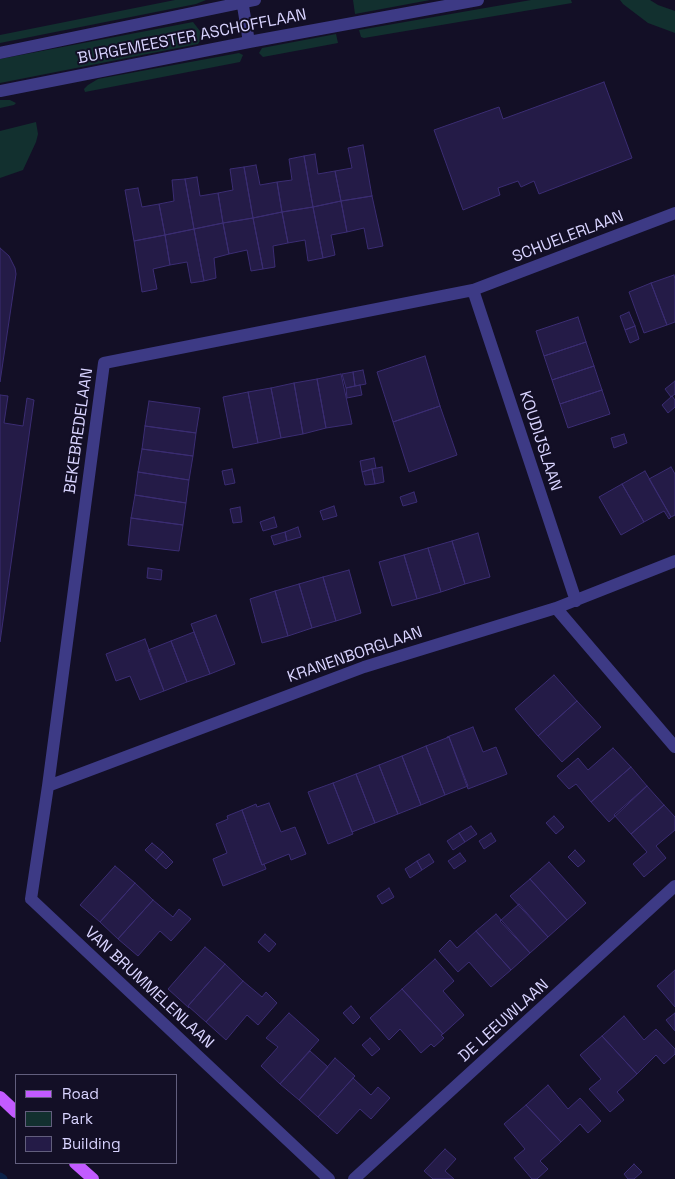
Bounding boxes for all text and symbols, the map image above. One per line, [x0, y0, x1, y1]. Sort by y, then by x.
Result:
street label: BURGEMEESTER ASCHOFFLAAN [76, 5, 308, 69]
street label: SCHUELERLAAN [510, 207, 626, 267]
street label: BEKEBREDELAAN [61, 367, 97, 495]
street label: KOUDIJSLAAN [515, 389, 565, 493]
street label: KRANENBORGLAAN [285, 623, 425, 687]
street label: VAN BRUMMELENLAAN [80, 923, 218, 1053]
street label: DE LEEUWLAAN [455, 976, 553, 1066]
legend [15, 1074, 178, 1164]
text: Road [62, 1084, 99, 1103]
text: Park [62, 1109, 93, 1128]
text: Building [62, 1134, 121, 1153]

